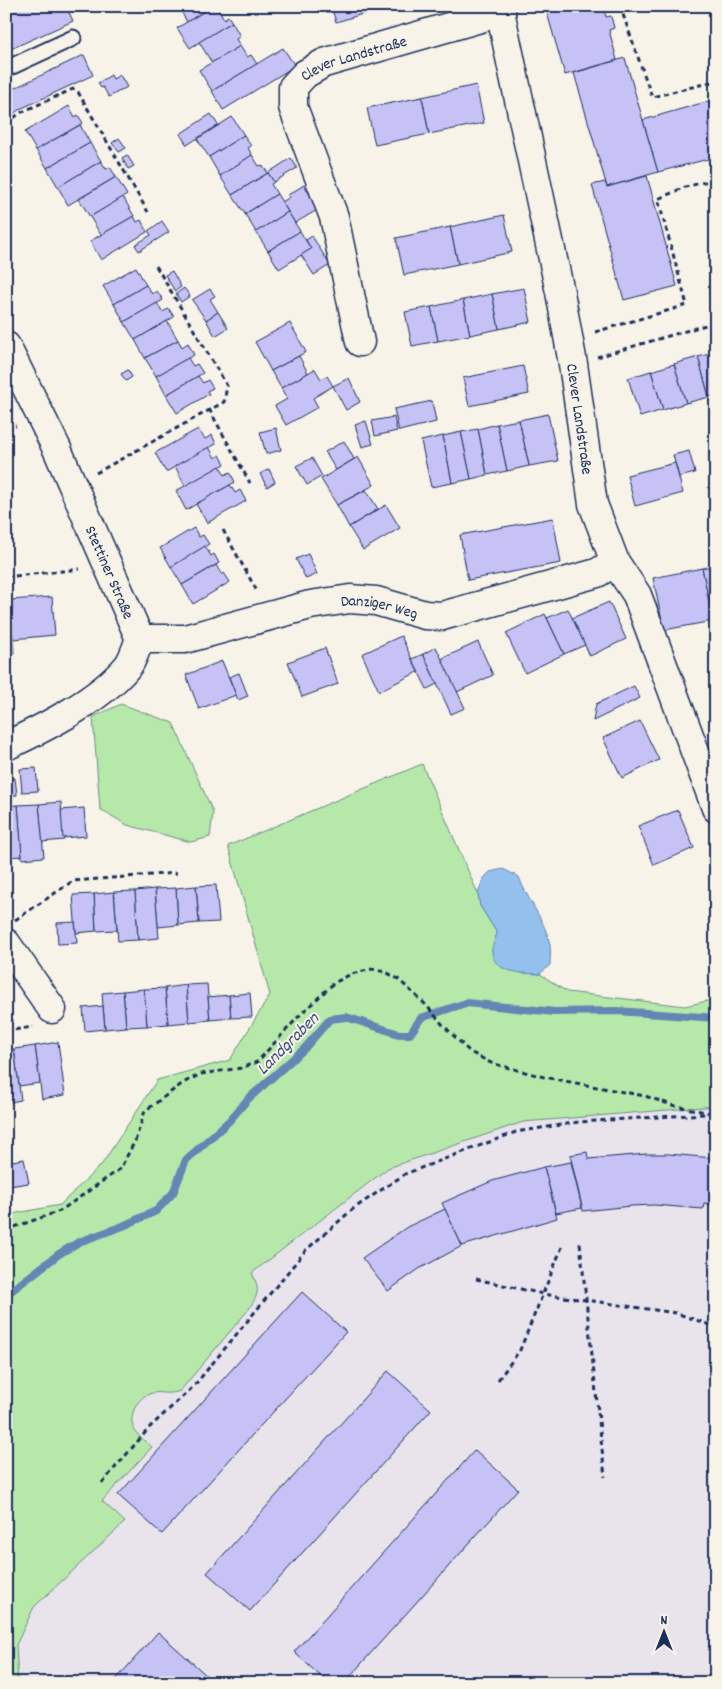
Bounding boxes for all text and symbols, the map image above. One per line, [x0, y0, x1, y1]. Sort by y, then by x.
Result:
street label: Clever Landstraße [295, 31, 410, 87]
street label: Clever Landstraße [559, 362, 598, 476]
street label: Stettiner Straße [78, 522, 139, 623]
street label: Danziger Weg [339, 590, 420, 626]
water label: Landgraben [252, 1007, 326, 1082]
north arrow [640, 1606, 690, 1656]
text: N [661, 1611, 668, 1631]

